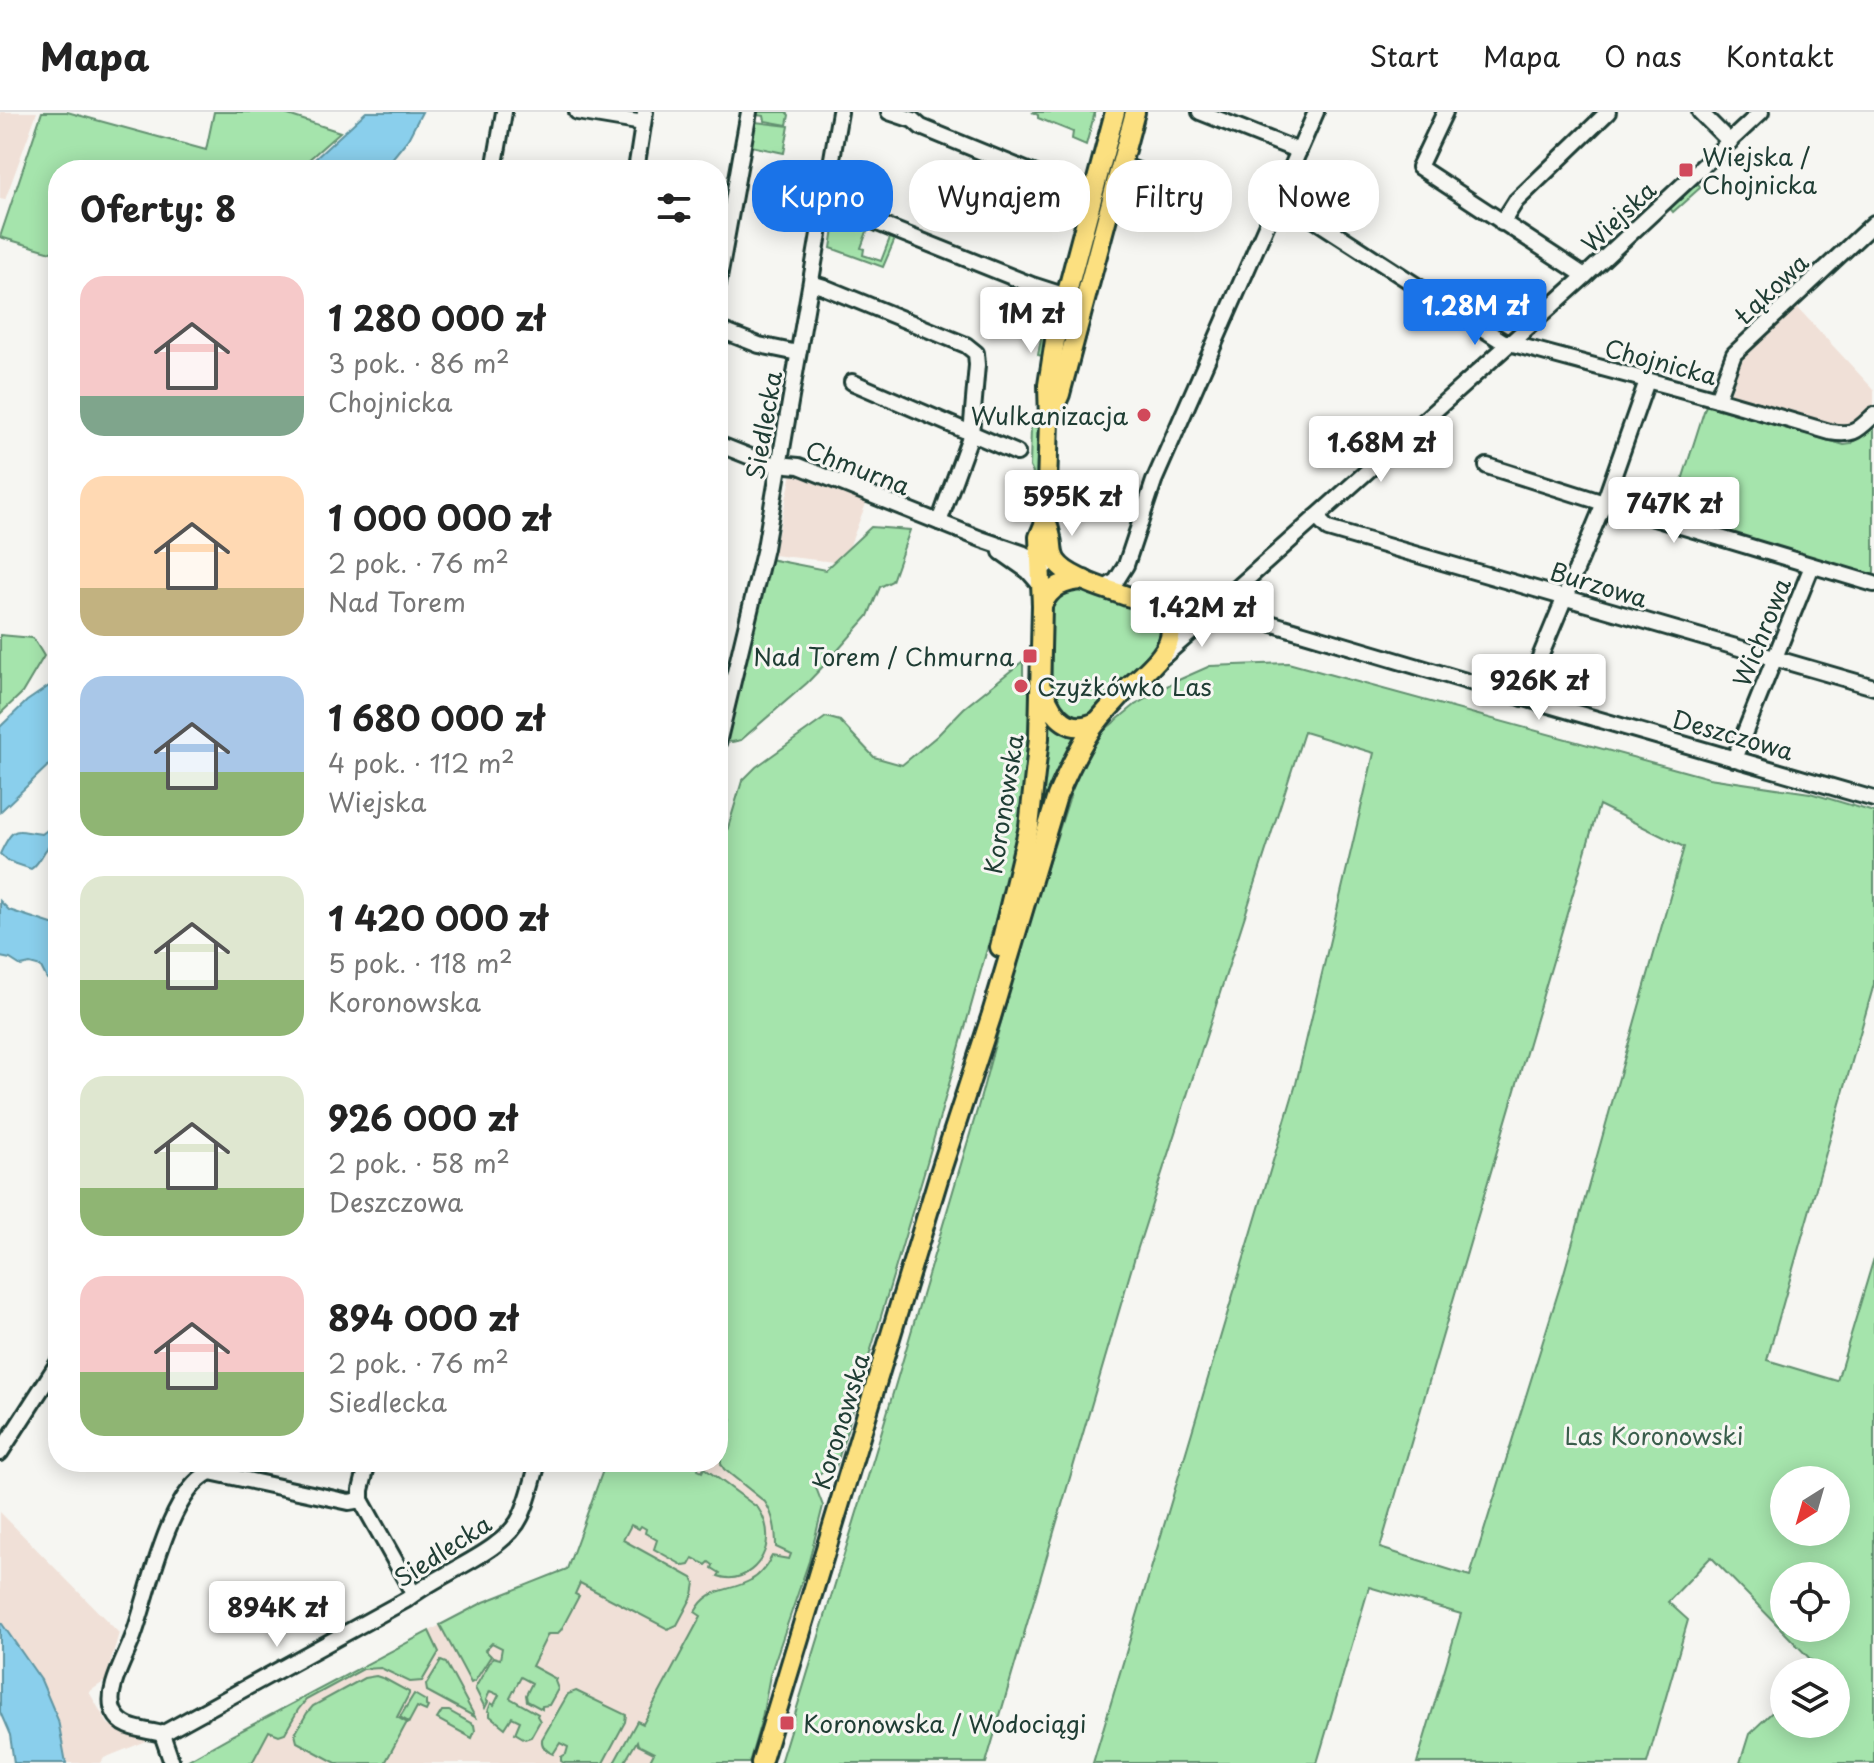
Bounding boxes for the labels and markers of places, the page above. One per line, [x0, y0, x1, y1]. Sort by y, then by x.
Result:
place label: Wiejska / Chojnicka [1702, 138, 1817, 202]
marker: Wiejska / Chojnicka [1677, 161, 1695, 179]
pin: 1.28M zł [1392, 279, 1558, 347]
pin: 1M zł [975, 287, 1087, 355]
place label: Wulkanizacja [971, 397, 1128, 433]
marker: Wulkanizacja [1135, 406, 1153, 424]
pin: 1.68M zł [1298, 416, 1464, 484]
pin: 595K zł [998, 470, 1146, 538]
pin: 747K zł [1600, 477, 1748, 545]
pin: 1.42M zł [1119, 581, 1285, 649]
place label: Nad Torem / Chmurna [753, 638, 1014, 674]
marker: Nad Torem / Chmurna [1021, 647, 1039, 665]
pin: 926K zł [1465, 654, 1613, 722]
place label: Czyżkówko Las [1037, 668, 1212, 704]
marker: Czyżkówko Las [1012, 677, 1030, 695]
pin: 894K zł [203, 1581, 351, 1649]
place label: Koronowska / Wodociągi [803, 1705, 1087, 1741]
marker: Koronowska / Wodociągi [778, 1714, 796, 1732]

